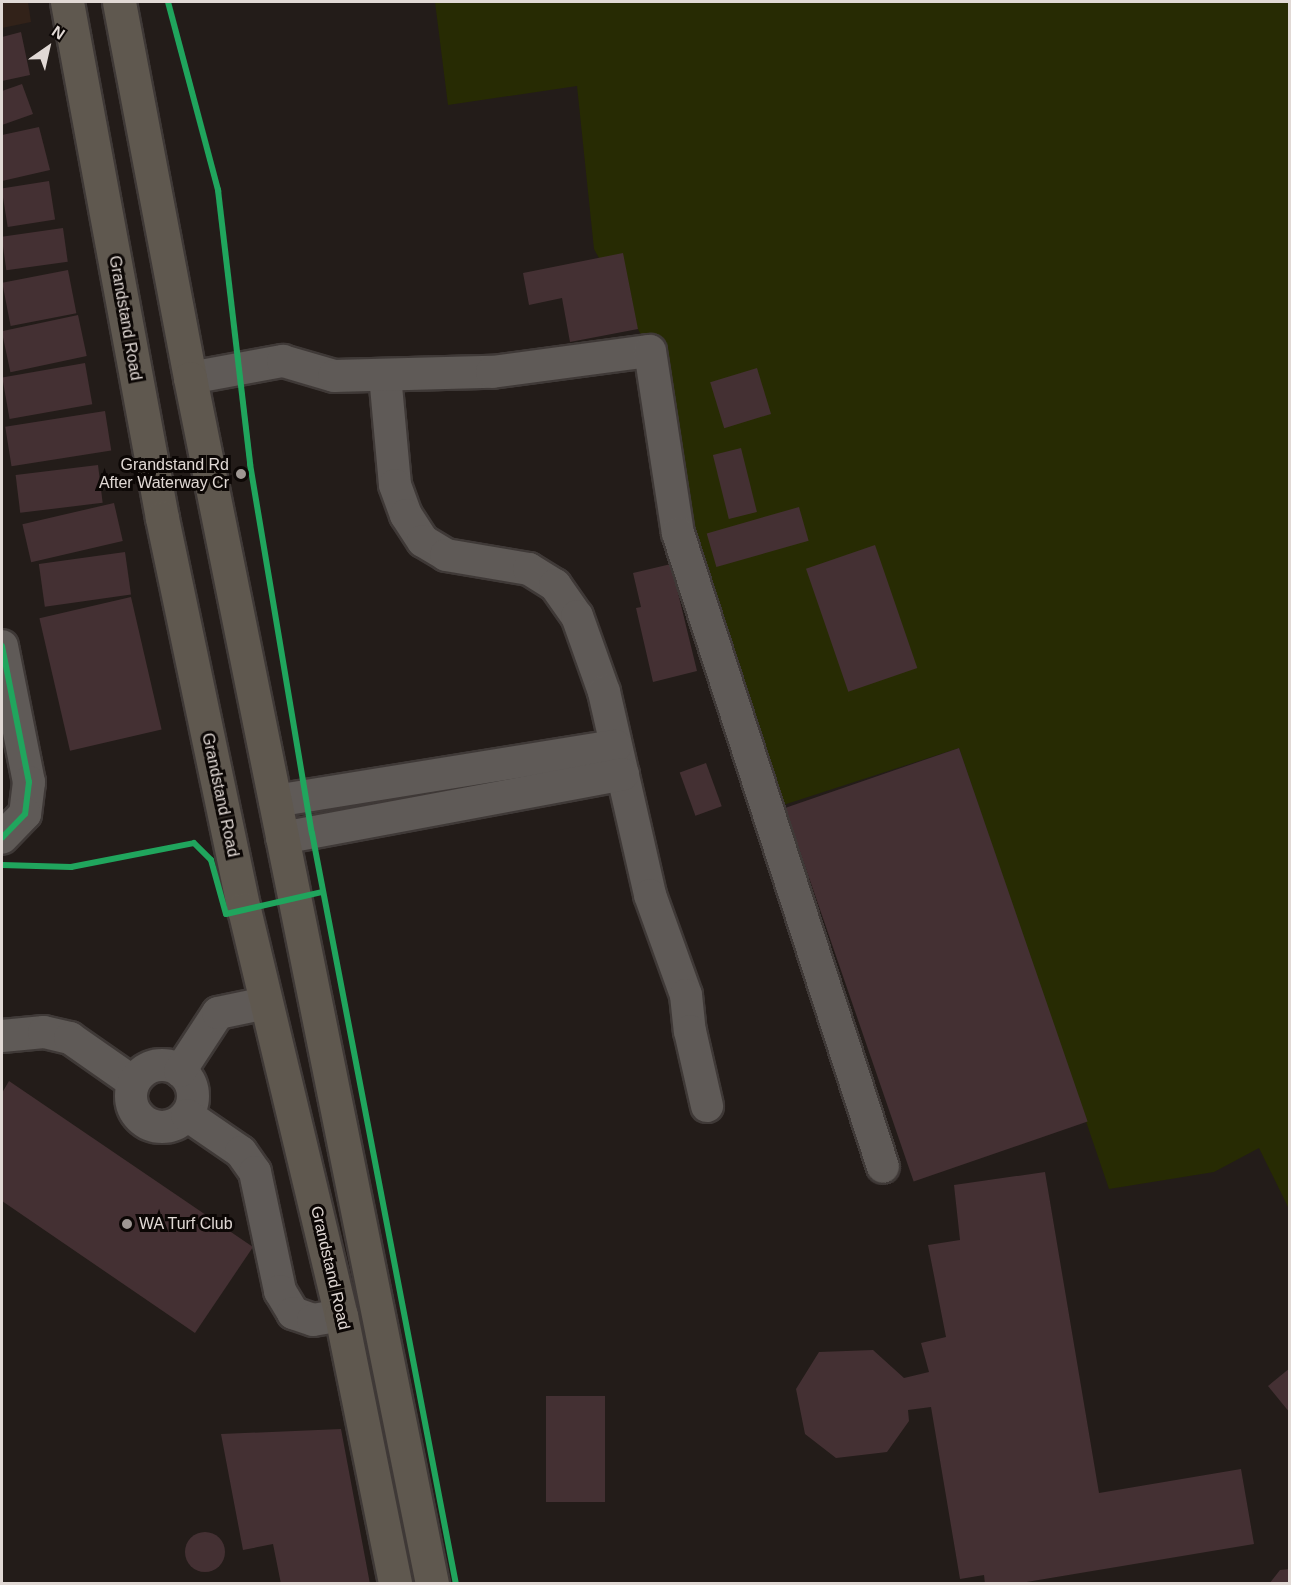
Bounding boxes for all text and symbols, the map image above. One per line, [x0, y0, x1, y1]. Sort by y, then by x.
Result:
north arrow [18, 18, 78, 78]
text: N [49, 22, 68, 43]
street label: Grandstand Road [105, 254, 145, 382]
place label: Grandstand Rd After Waterway Cr [99, 455, 229, 493]
marker: Grandstand Rd After Waterway Cr [234, 467, 248, 481]
street label: Grandstand Road [197, 731, 243, 859]
street label: Grandstand Road [306, 1204, 354, 1332]
place label: WA Turf Club [139, 1214, 234, 1234]
marker: WA Turf Club [120, 1217, 134, 1231]

